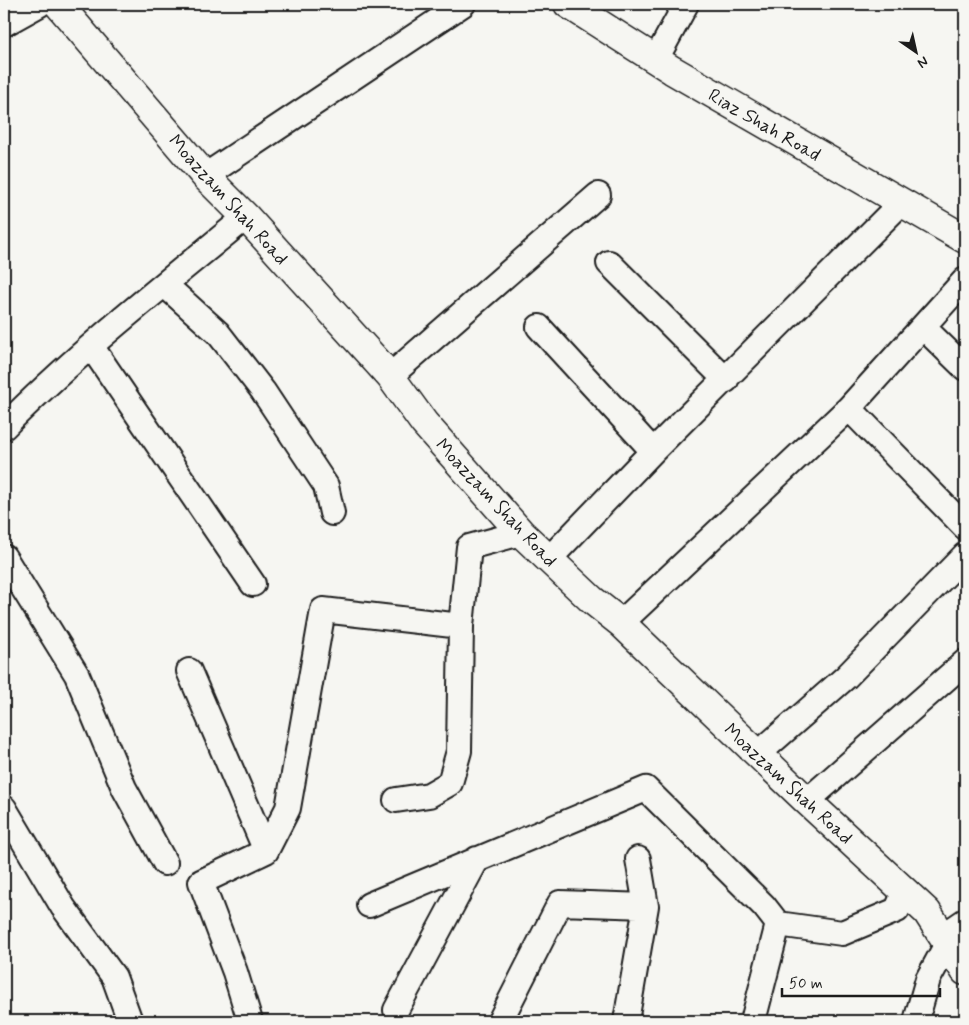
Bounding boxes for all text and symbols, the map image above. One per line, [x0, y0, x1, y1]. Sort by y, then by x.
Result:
north arrow [892, 28, 942, 78]
text: N [914, 52, 932, 72]
street label: Riaz Shah Road [704, 83, 825, 168]
street label: Moazzam Shah Road [162, 129, 293, 271]
street label: Moazzam Shah Road [430, 433, 562, 573]
street label: Moazzam Shah Road [718, 718, 858, 850]
scale bar [782, 965, 939, 997]
text: 50 m [789, 974, 823, 994]

